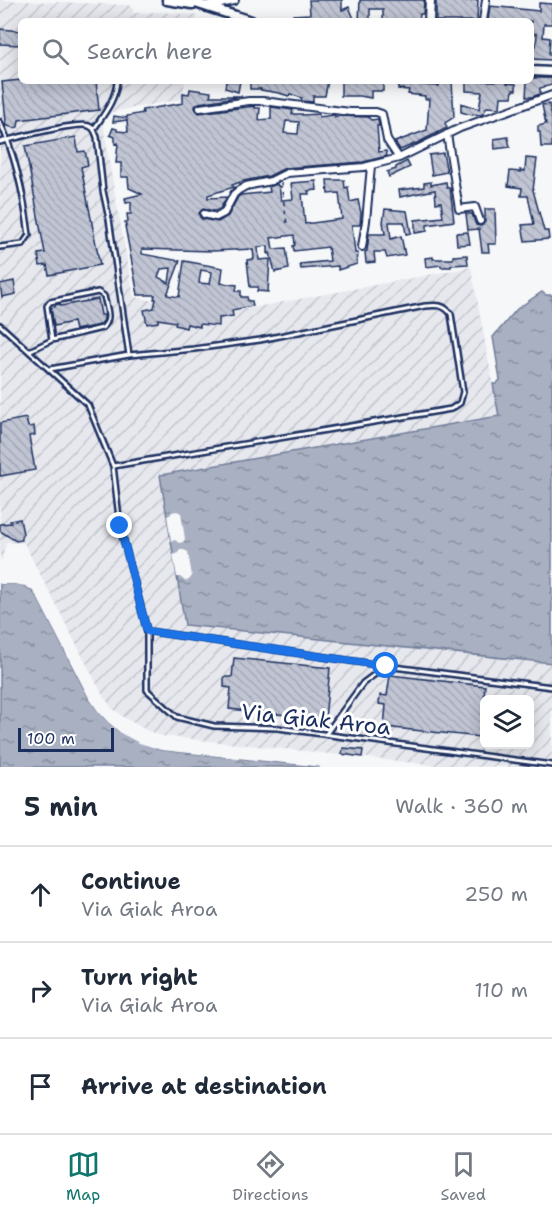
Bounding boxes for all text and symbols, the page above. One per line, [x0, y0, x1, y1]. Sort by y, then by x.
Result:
search box [18, 18, 534, 84]
icon: search [39, 35, 72, 68]
text: Search here [87, 37, 213, 66]
route end [106, 512, 132, 538]
route start [372, 652, 398, 678]
map controls [480, 695, 534, 749]
button: layers [480, 695, 534, 749]
street label: Via Giak Aroa [240, 697, 392, 742]
scale bar [18, 725, 114, 752]
text: 100 m [27, 728, 75, 749]
text: 5 min [24, 789, 98, 824]
text: Walk · 360 m [395, 793, 528, 819]
text: Continue [81, 867, 181, 896]
icon: ahead [24, 878, 57, 911]
text: 250 m [464, 881, 528, 907]
text: Via Giak Aroa [81, 896, 218, 922]
text: Turn right [81, 963, 198, 992]
icon: right [24, 974, 57, 1007]
text: 110 m [474, 977, 528, 1003]
text: Via Giak Aroa [81, 992, 218, 1018]
icon: arrive [24, 1070, 57, 1103]
text: Arrive at destination [81, 1072, 327, 1101]
tab: Map [66, 1148, 100, 1205]
tab: Directions [232, 1148, 309, 1205]
tab: Saved [441, 1148, 486, 1205]

